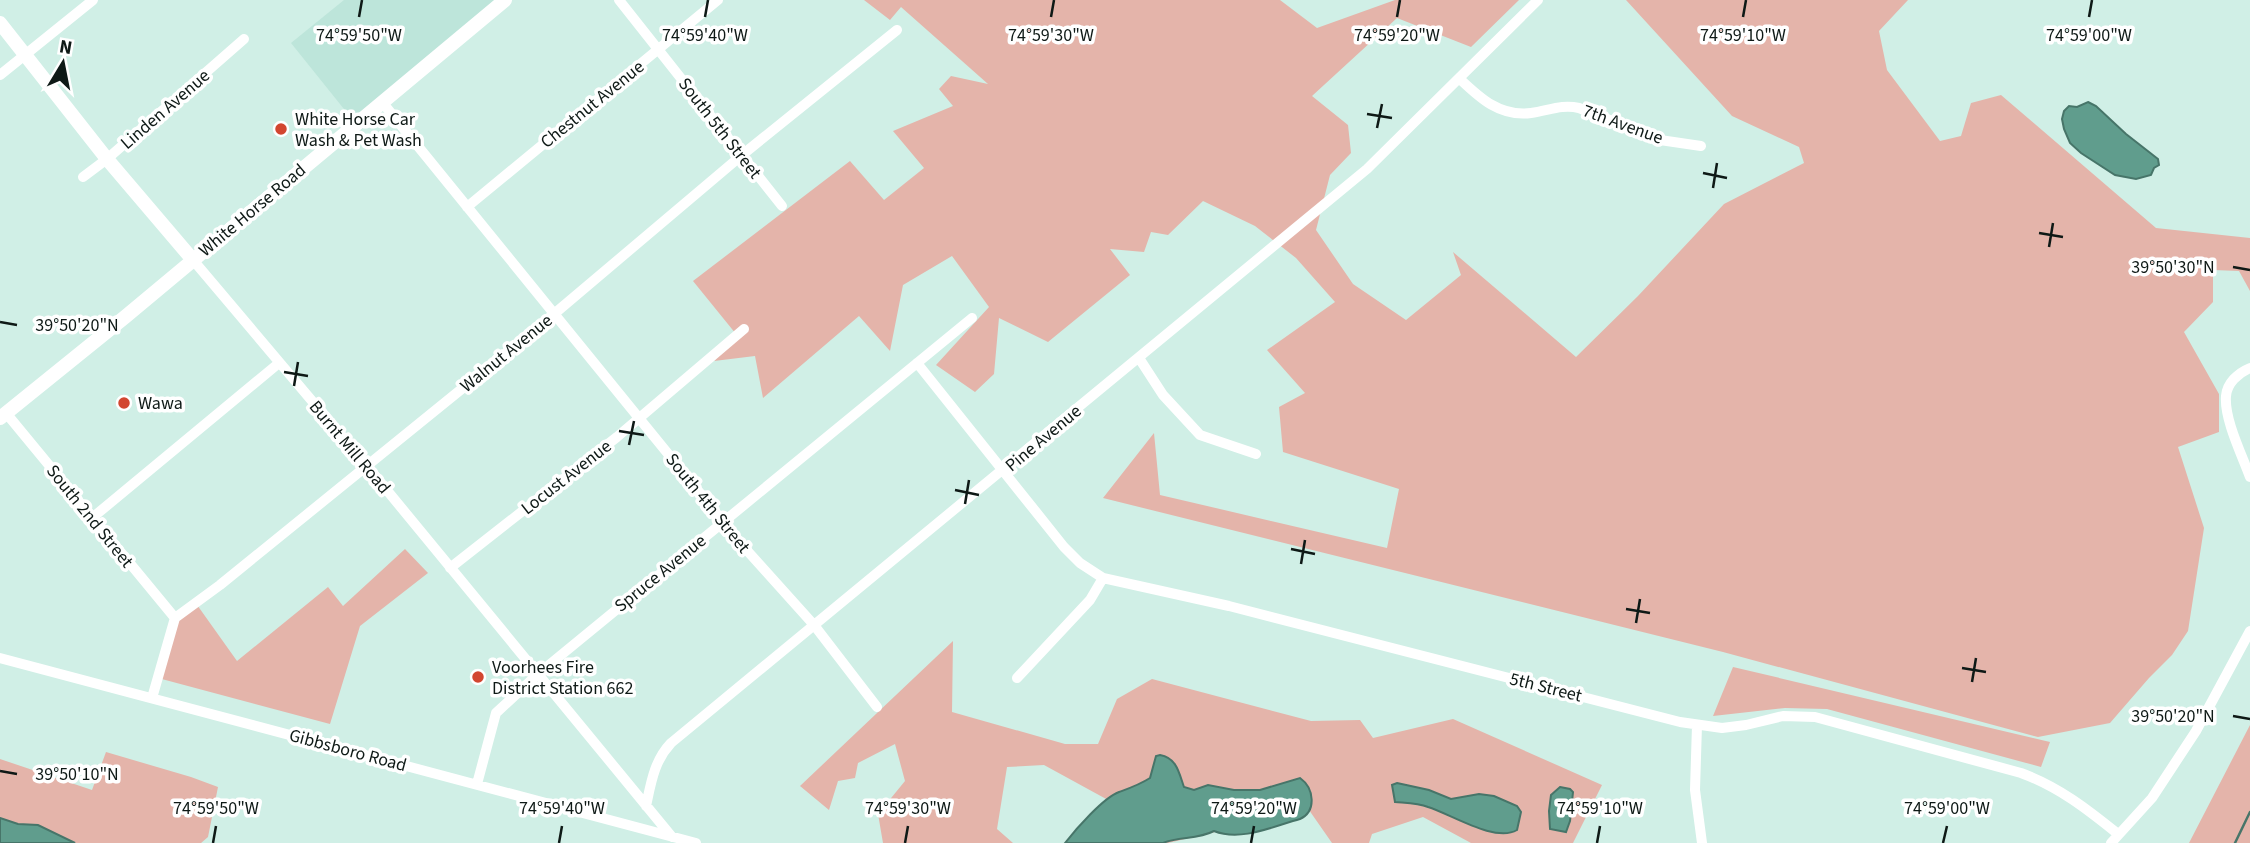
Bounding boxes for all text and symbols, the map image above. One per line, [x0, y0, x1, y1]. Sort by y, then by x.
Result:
text: 74°59'50"W [316, 23, 402, 48]
text: 74°59'40"W [662, 23, 748, 48]
text: 74°59'30"W [1008, 23, 1094, 48]
text: 74°59'20"W [1354, 23, 1440, 48]
text: 74°59'10"W [1700, 23, 1786, 48]
text: 74°59'00"W [2046, 23, 2132, 48]
north arrow [28, 28, 98, 98]
text: N [57, 33, 74, 62]
street label: Chestnut Avenue [535, 55, 650, 154]
street label: Linden Avenue [115, 64, 215, 155]
street label: South 5th Street [672, 72, 767, 184]
street label: 7th Avenue [1579, 98, 1667, 151]
place label: White Horse Car Wash & Pet Wash [295, 107, 422, 153]
marker: White Horse Car Wash & Pet Wash [273, 121, 289, 137]
street label: White Horse Road [193, 158, 311, 263]
text: 39°50'30"N [2131, 255, 2215, 280]
street label: Walnut Avenue [455, 308, 558, 398]
text: 39°50'20"N [35, 313, 119, 338]
place label: Wawa [138, 391, 183, 416]
marker: Wawa [116, 395, 132, 411]
street label: Burnt Mill Road [303, 395, 396, 499]
street label: Pine Avenue [1000, 399, 1087, 478]
street label: Locust Avenue [516, 434, 617, 521]
street label: South 4th Street [659, 448, 756, 559]
street label: South 2nd Street [40, 459, 139, 573]
street label: Spruce Avenue [609, 529, 712, 618]
place label: Voorhees Fire District Station 662 [492, 655, 633, 701]
street label: 5th Street [1507, 666, 1585, 709]
marker: Voorhees Fire District Station 662 [470, 669, 486, 685]
text: 39°50'20"N [2131, 704, 2215, 729]
street label: Gibbsboro Road [286, 723, 409, 778]
text: 39°50'10"N [35, 762, 119, 787]
text: 74°59'50"W [173, 796, 259, 821]
text: 74°59'40"W [519, 796, 605, 821]
text: 74°59'30"W [865, 796, 951, 821]
text: 74°59'20"W [1211, 796, 1297, 821]
text: 74°59'10"W [1557, 796, 1643, 821]
text: 74°59'00"W [1904, 796, 1990, 821]

